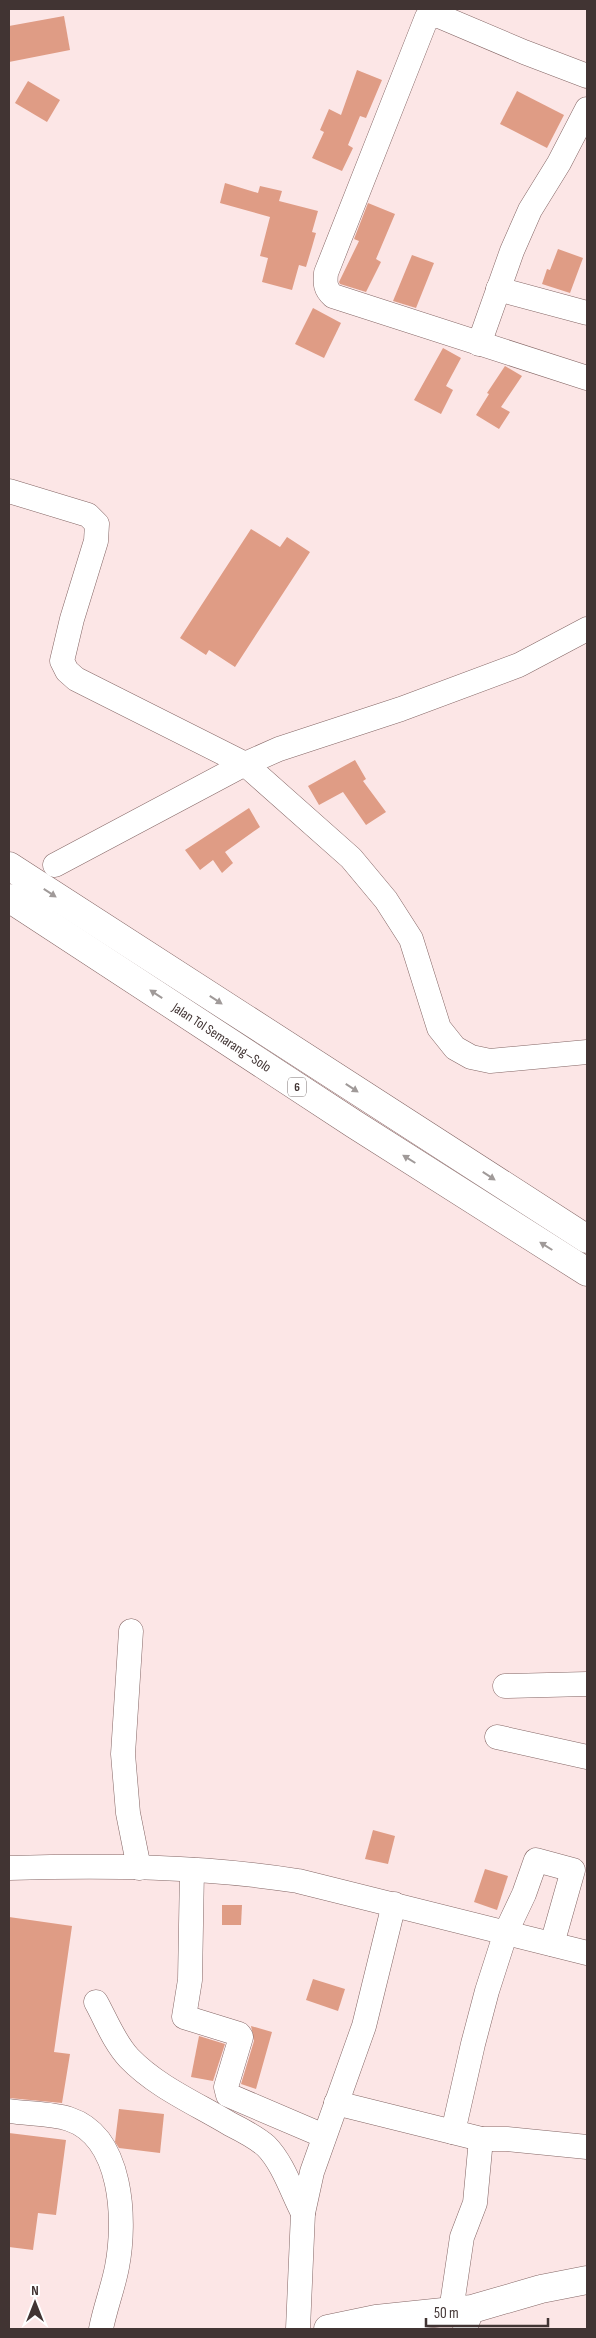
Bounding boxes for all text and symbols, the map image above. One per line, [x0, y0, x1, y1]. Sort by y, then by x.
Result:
one-way arrow [43, 888, 56, 897]
one-way arrow [149, 989, 162, 999]
one-way arrow [209, 995, 222, 1004]
street label: Jalan Tol Semarang–Solo [168, 998, 275, 1076]
road number: 6 [288, 1078, 306, 1096]
one-way arrow [345, 1083, 359, 1093]
one-way arrow [402, 1154, 416, 1164]
one-way arrow [482, 1171, 495, 1181]
one-way arrow [539, 1241, 553, 1251]
north arrow [10, 2278, 60, 2328]
text: N [31, 2282, 39, 2299]
scale bar [426, 2296, 548, 2328]
text: 50 m [434, 2304, 459, 2323]

